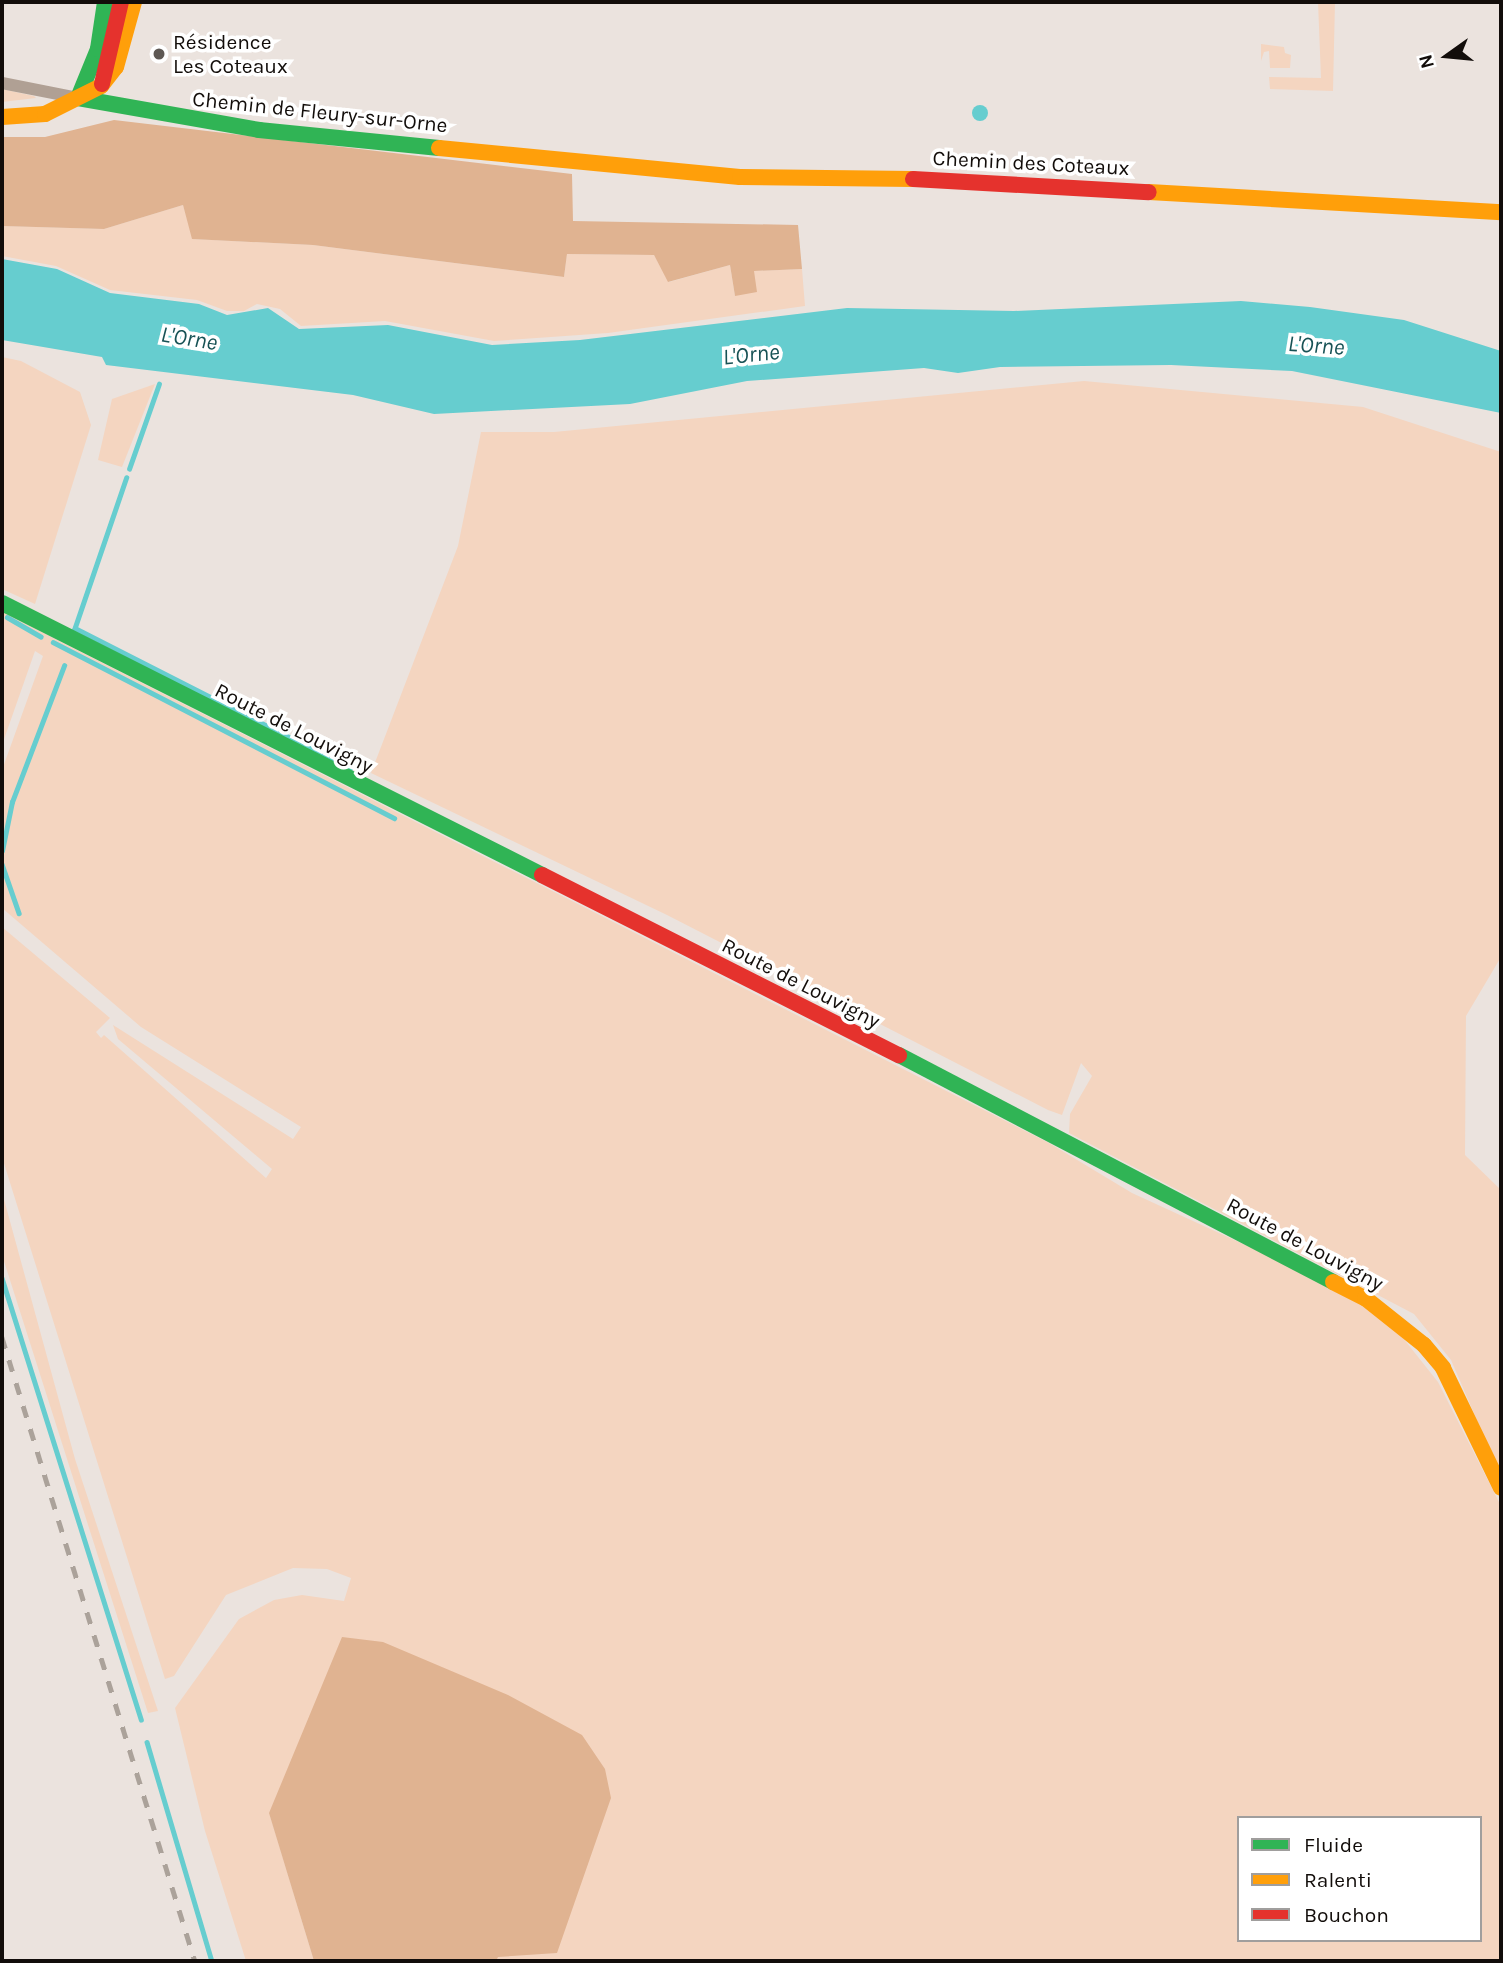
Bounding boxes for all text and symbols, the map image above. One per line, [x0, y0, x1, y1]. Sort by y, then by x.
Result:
north arrow [1412, 21, 1482, 91]
place label: Résidence Les Coteaux [173, 29, 288, 79]
marker: Résidence Les Coteaux [151, 46, 167, 62]
text: N [1414, 52, 1439, 71]
street label: Chemin de Fleury-sur-Orne [191, 86, 449, 138]
street label: Chemin des Coteaux [932, 145, 1130, 181]
water label: L'Orne [159, 321, 219, 357]
water label: L'Orne [1287, 330, 1345, 362]
water label: L'Orne [721, 338, 781, 372]
street label: Route de Louvigny [211, 677, 377, 779]
street label: Route de Louvigny [718, 932, 884, 1034]
street label: Route de Louvigny [1222, 1192, 1388, 1296]
legend [1237, 1816, 1482, 1942]
text: Fluide [1304, 1833, 1363, 1857]
text: Ralenti [1304, 1868, 1372, 1892]
text: Bouchon [1304, 1903, 1389, 1927]

